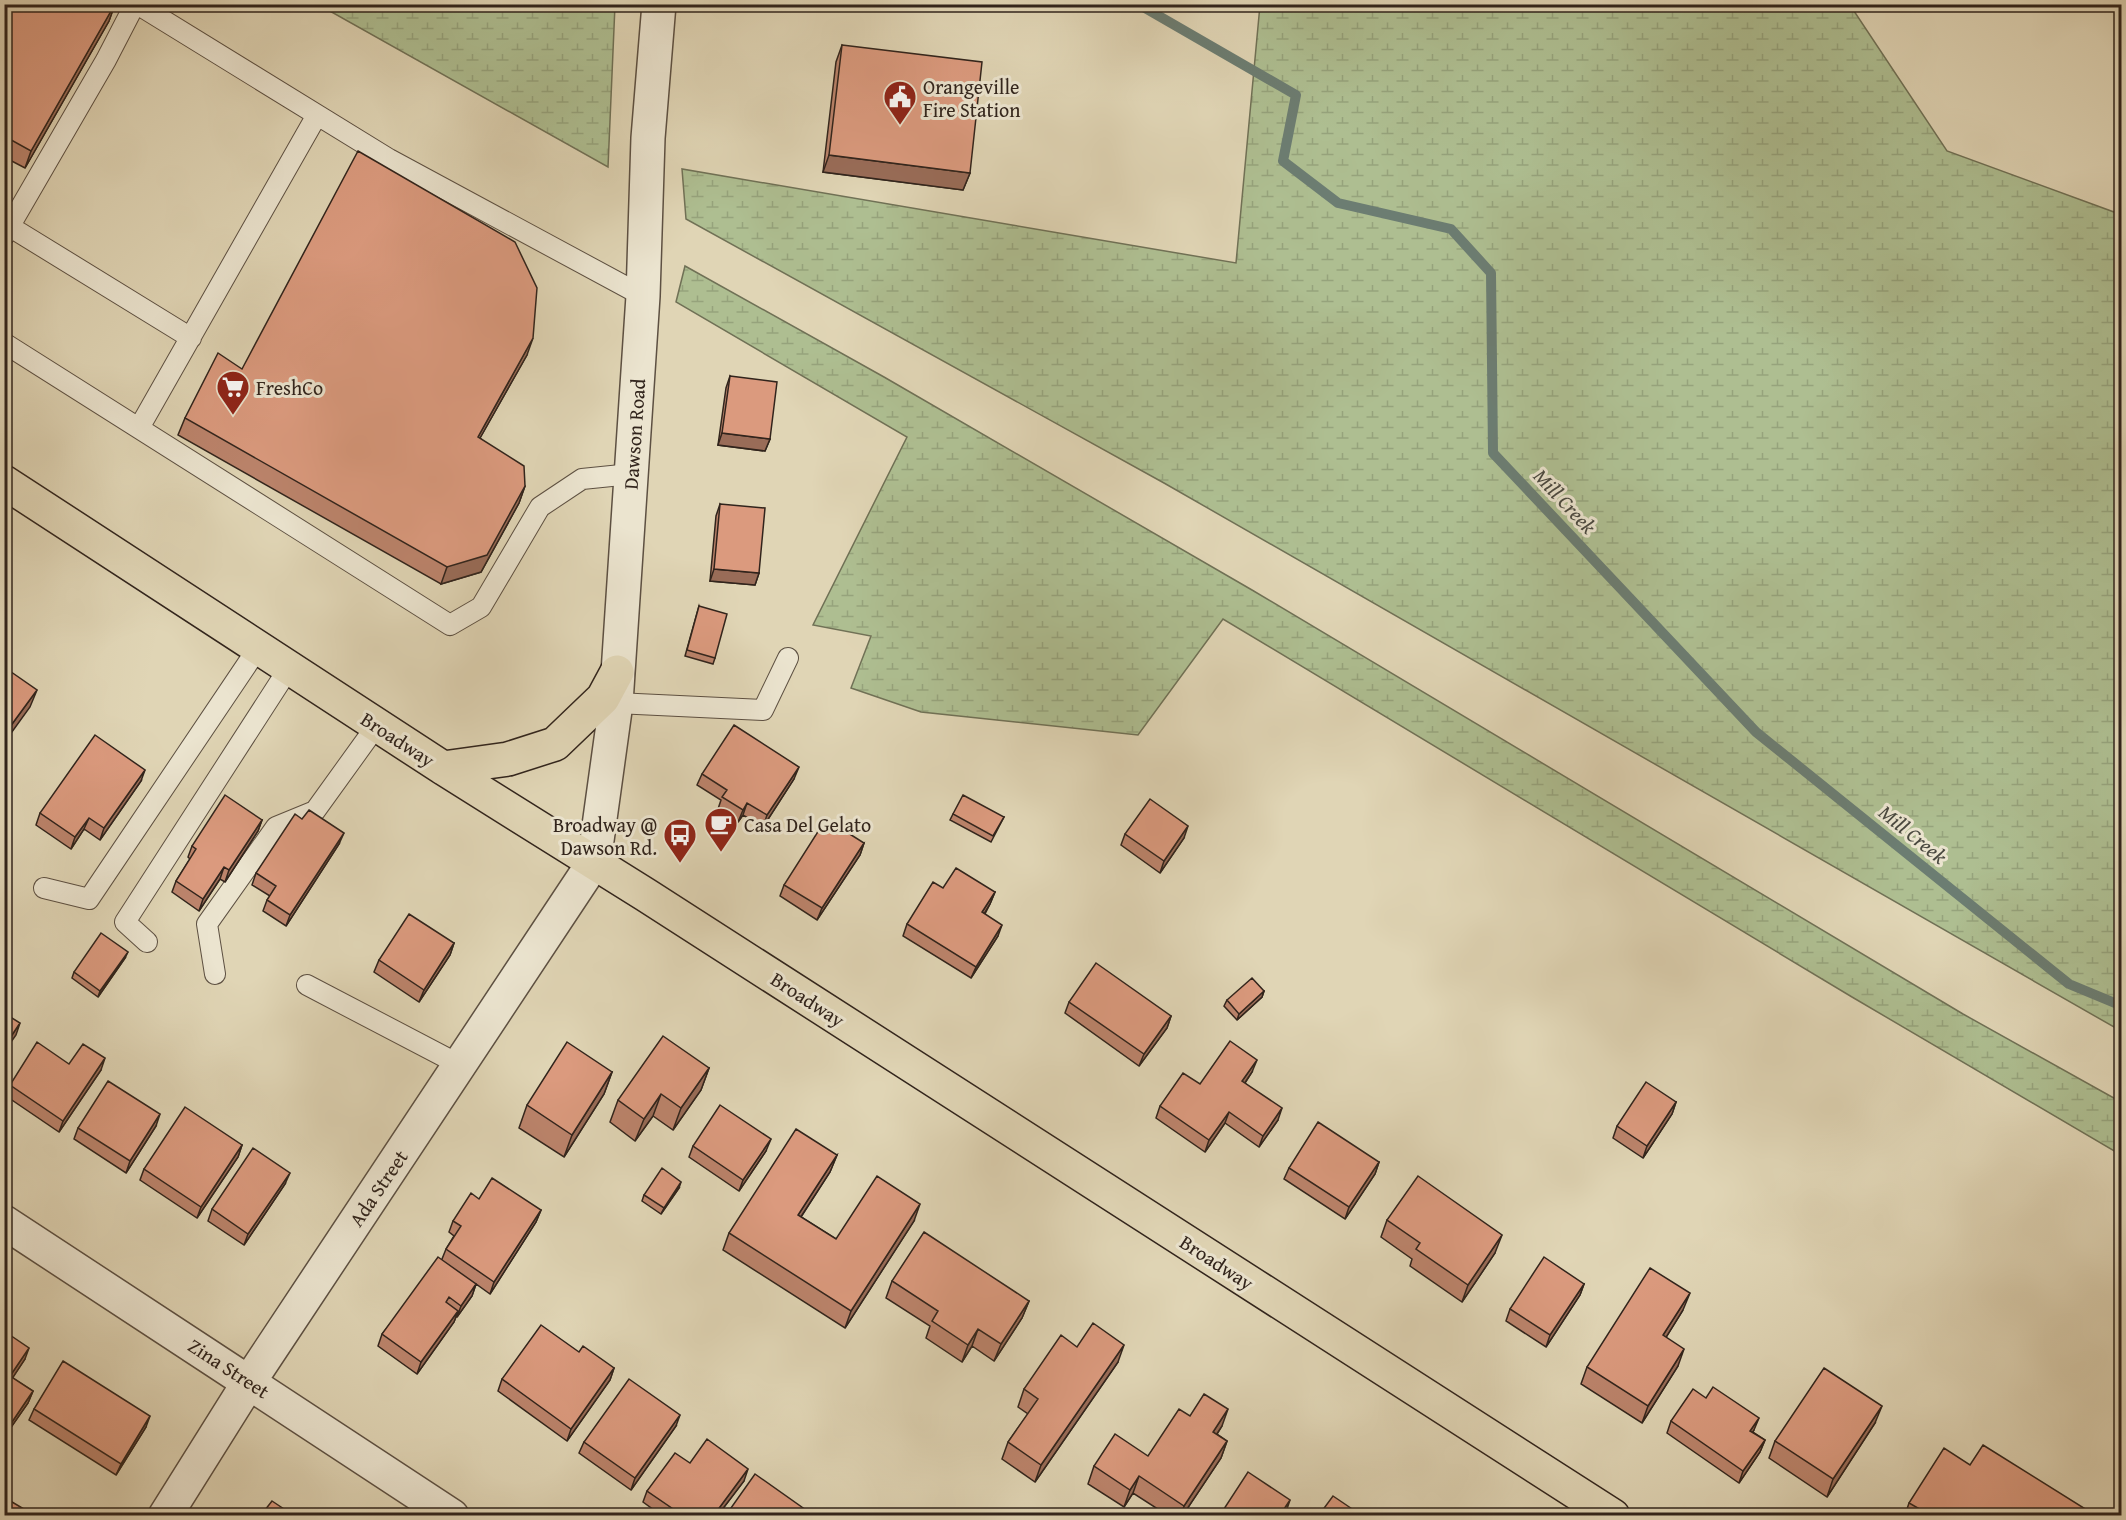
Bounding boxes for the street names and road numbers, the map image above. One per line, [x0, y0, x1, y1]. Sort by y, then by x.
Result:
street label: Dawson Road [616, 377, 652, 490]
street label: Broadway [355, 704, 441, 774]
street label: Broadway [765, 964, 851, 1034]
street label: Ada Street [342, 1144, 414, 1232]
street label: Broadway [1174, 1227, 1260, 1297]
street label: Zina Street [183, 1331, 275, 1405]

